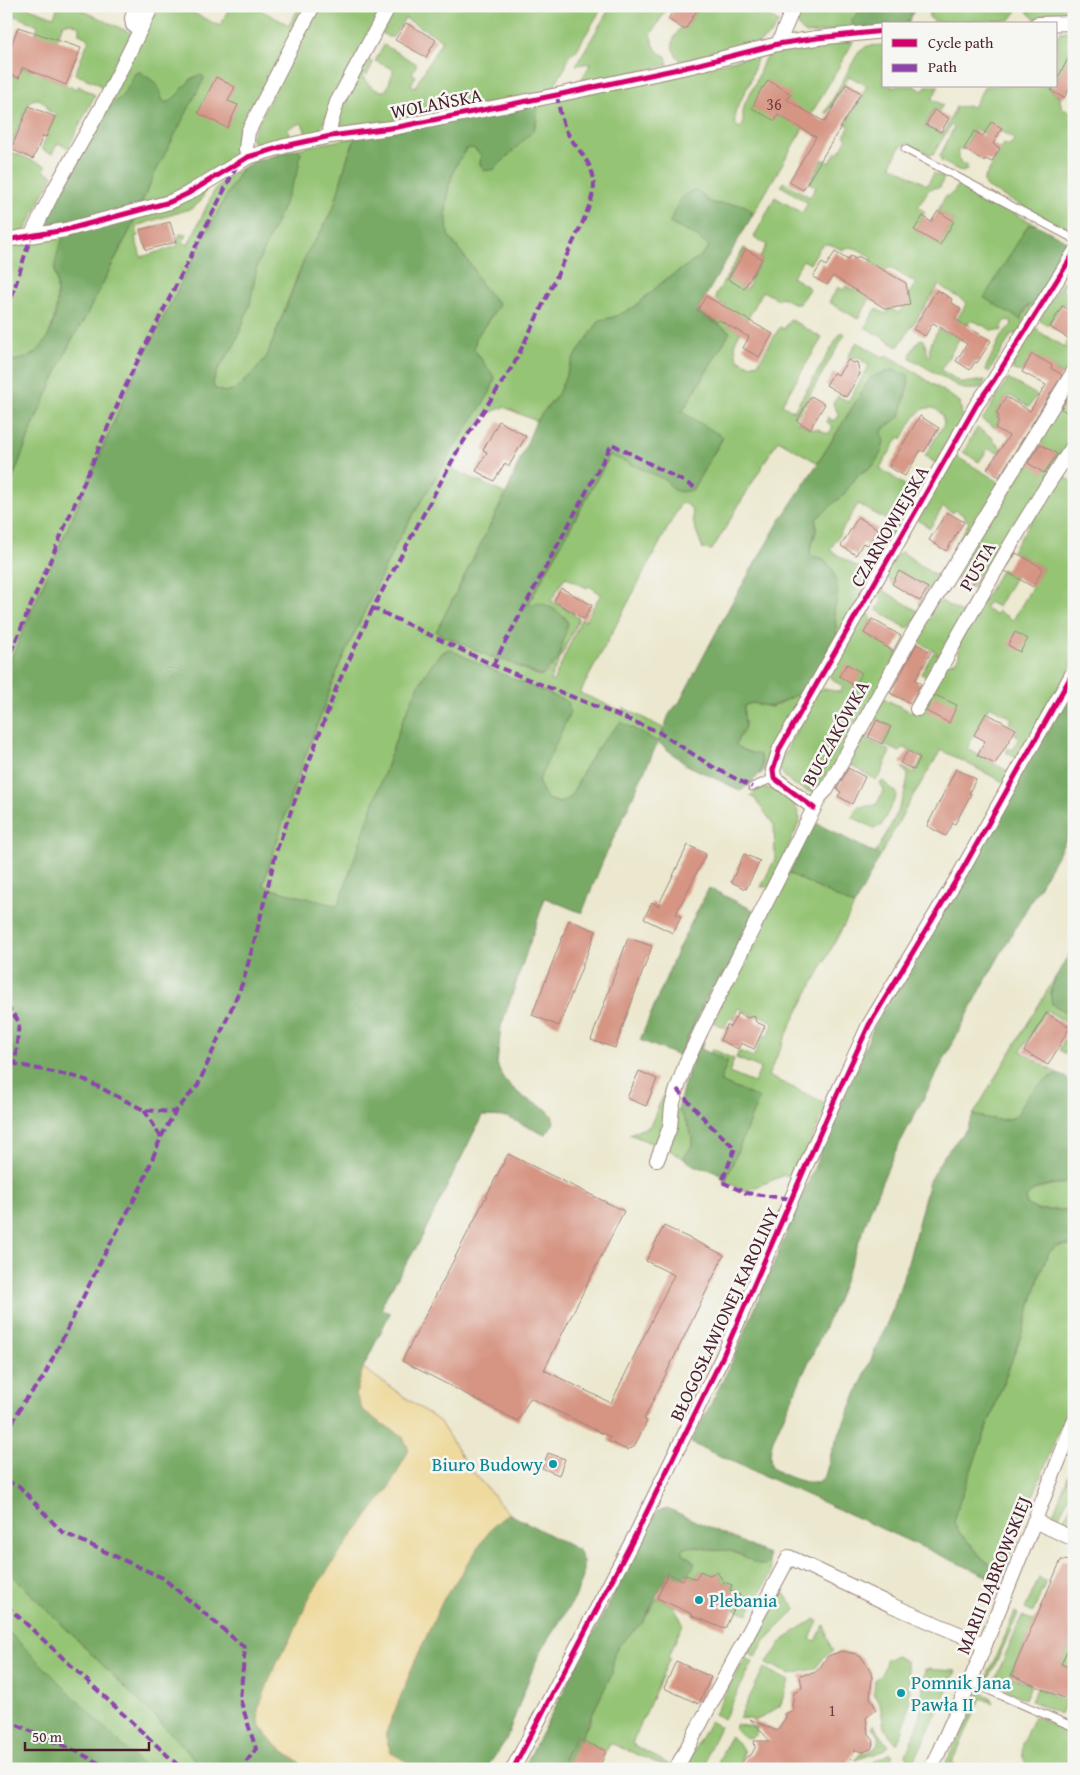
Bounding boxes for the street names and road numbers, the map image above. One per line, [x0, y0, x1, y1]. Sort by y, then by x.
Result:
street label: WOLAŃSKA [388, 80, 485, 126]
street label: CZARNOWIEJSKA [843, 460, 935, 592]
street label: PUSTA [952, 536, 1003, 596]
street label: BUCZAKÓWKA [794, 675, 876, 791]
street label: BŁOGOSŁAWIONEJ KAROLINY [662, 1202, 786, 1426]
street label: MARII DĄBROWSKIEJ [948, 1492, 1038, 1658]

